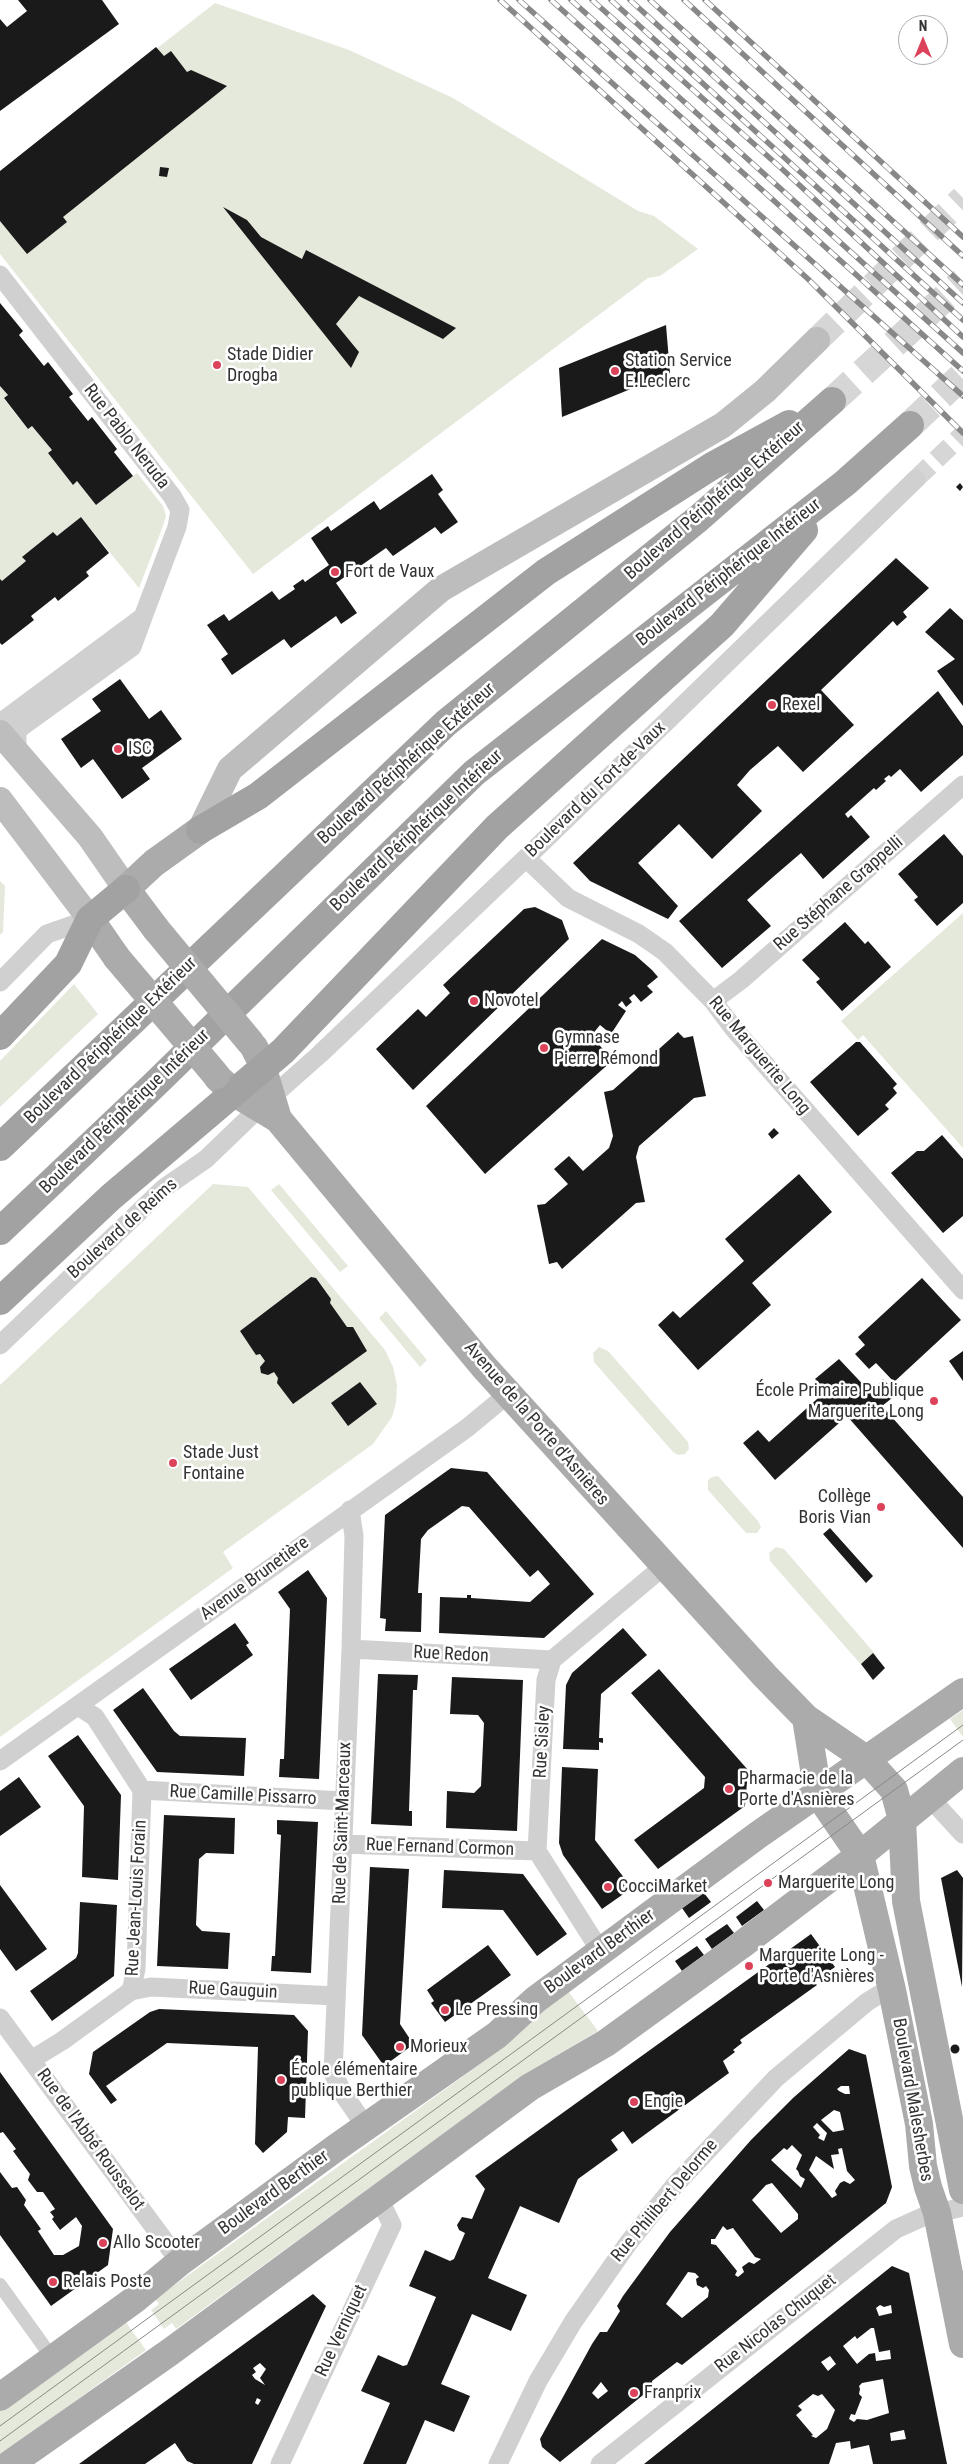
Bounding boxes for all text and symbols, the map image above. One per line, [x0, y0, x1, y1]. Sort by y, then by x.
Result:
north arrow [898, 15, 948, 65]
text: N [919, 18, 927, 34]
place label: Stade Didier Drogba [227, 344, 313, 386]
place label: Station Service E.Leclerc [625, 350, 732, 392]
marker: Stade Didier Drogba [211, 359, 223, 371]
marker: Station Service E.Leclerc [609, 365, 621, 377]
street label: Rue Pablo Neruda [78, 380, 174, 494]
street label: Boulevard Périphérique Extérieur [621, 417, 809, 585]
street label: Boulevard Périphérique Intérieur [633, 494, 825, 652]
place label: Fort de Vaux [345, 561, 434, 583]
marker: Fort de Vaux [329, 566, 341, 578]
street label: Boulevard Périphérique Extérieur [314, 679, 500, 849]
place label: Rexel [782, 694, 820, 716]
marker: Rexel [766, 699, 778, 711]
street label: Boulevard du Fort-de-Vaux [521, 718, 671, 862]
place label: ISC [128, 738, 152, 760]
marker: ISC [112, 743, 124, 755]
street label: Boulevard Périphérique Intérieur [326, 745, 508, 917]
street label: Rue Stéphane Grappelli [770, 832, 908, 956]
street label: Boulevard Périphérique Extérieur [20, 953, 202, 1129]
place label: Novotel [484, 990, 539, 1012]
street label: Rue Marguerite Long [703, 993, 815, 1119]
marker: Novotel [468, 995, 480, 1007]
street label: Boulevard Périphérique Intérieur [36, 1025, 214, 1199]
place label: Gymnase Pierre Rémond [554, 1027, 658, 1070]
marker: Gymnase Pierre Rémond [538, 1042, 550, 1054]
street label: Boulevard de Reims [64, 1174, 182, 1284]
street label: Avenue de la Porte d'Asnières [459, 1338, 613, 1510]
place label: École Primaire Publique Marguerite Long [755, 1380, 924, 1422]
marker: École Primaire Publique Marguerite Long [928, 1395, 940, 1407]
place label: Stade Just Fontaine [183, 1442, 259, 1485]
marker: Stade Just Fontaine [167, 1457, 179, 1469]
place label: Collège Boris Vian [799, 1486, 871, 1528]
marker: Collège Boris Vian [875, 1501, 887, 1513]
street label: Avenue Brunetière [197, 1532, 313, 1626]
street label: Rue Redon [413, 1642, 489, 1668]
street label: Rue Sisley [530, 1705, 556, 1779]
street label: Rue de Saint-Marceaux [329, 1741, 357, 1905]
place label: Pharmacie de la Porte d'Asnières [739, 1768, 855, 1810]
street label: Rue Camille Pissarro [169, 1781, 317, 1811]
marker: Pharmacie de la Porte d'Asnières [723, 1783, 735, 1795]
street label: Rue Jean-Louis Forain [122, 1819, 152, 1977]
street label: Rue Fernand Cormon [365, 1835, 515, 1861]
place label: Marguerite Long [778, 1872, 894, 1894]
place label: CocciMarket [618, 1876, 707, 1898]
marker: Marguerite Long [762, 1877, 774, 1889]
marker: CocciMarket [602, 1881, 614, 1893]
street label: Boulevard Berthier [541, 1905, 659, 1999]
place label: Marguerite Long - Porte d'Asnières [759, 1945, 884, 1988]
marker: Marguerite Long - Porte d'Asnières [743, 1960, 755, 1972]
street label: Rue Gauguin [188, 1978, 278, 2004]
place label: Le Pressing [455, 1999, 538, 2021]
marker: Le Pressing [439, 2004, 451, 2016]
street label: Boulevard Malesherbes [887, 2017, 937, 2183]
place label: Morieux [410, 2036, 467, 2058]
marker: Morieux [394, 2041, 406, 2053]
place label: École élémentaire publique Berthier [291, 2059, 417, 2102]
street label: Rue de l'Abbé Rousselot [31, 2065, 149, 2215]
marker: École élémentaire publique Berthier [275, 2074, 287, 2086]
place label: Engie [644, 2091, 683, 2113]
marker: Engie [628, 2096, 640, 2108]
street label: Rue Philibert Delorme [607, 2135, 723, 2267]
street label: Boulevard Berthier [215, 2146, 333, 2240]
place label: Allo Scooter [113, 2232, 200, 2254]
marker: Allo Scooter [97, 2237, 109, 2249]
street label: Rue Nicolas Chuquet [711, 2270, 841, 2378]
place label: Relais Poste [63, 2271, 151, 2293]
marker: Relais Poste [47, 2276, 59, 2288]
street label: Rue Verniquet [311, 2282, 373, 2380]
place label: Franprix [644, 2382, 701, 2404]
marker: Franprix [628, 2387, 640, 2399]

